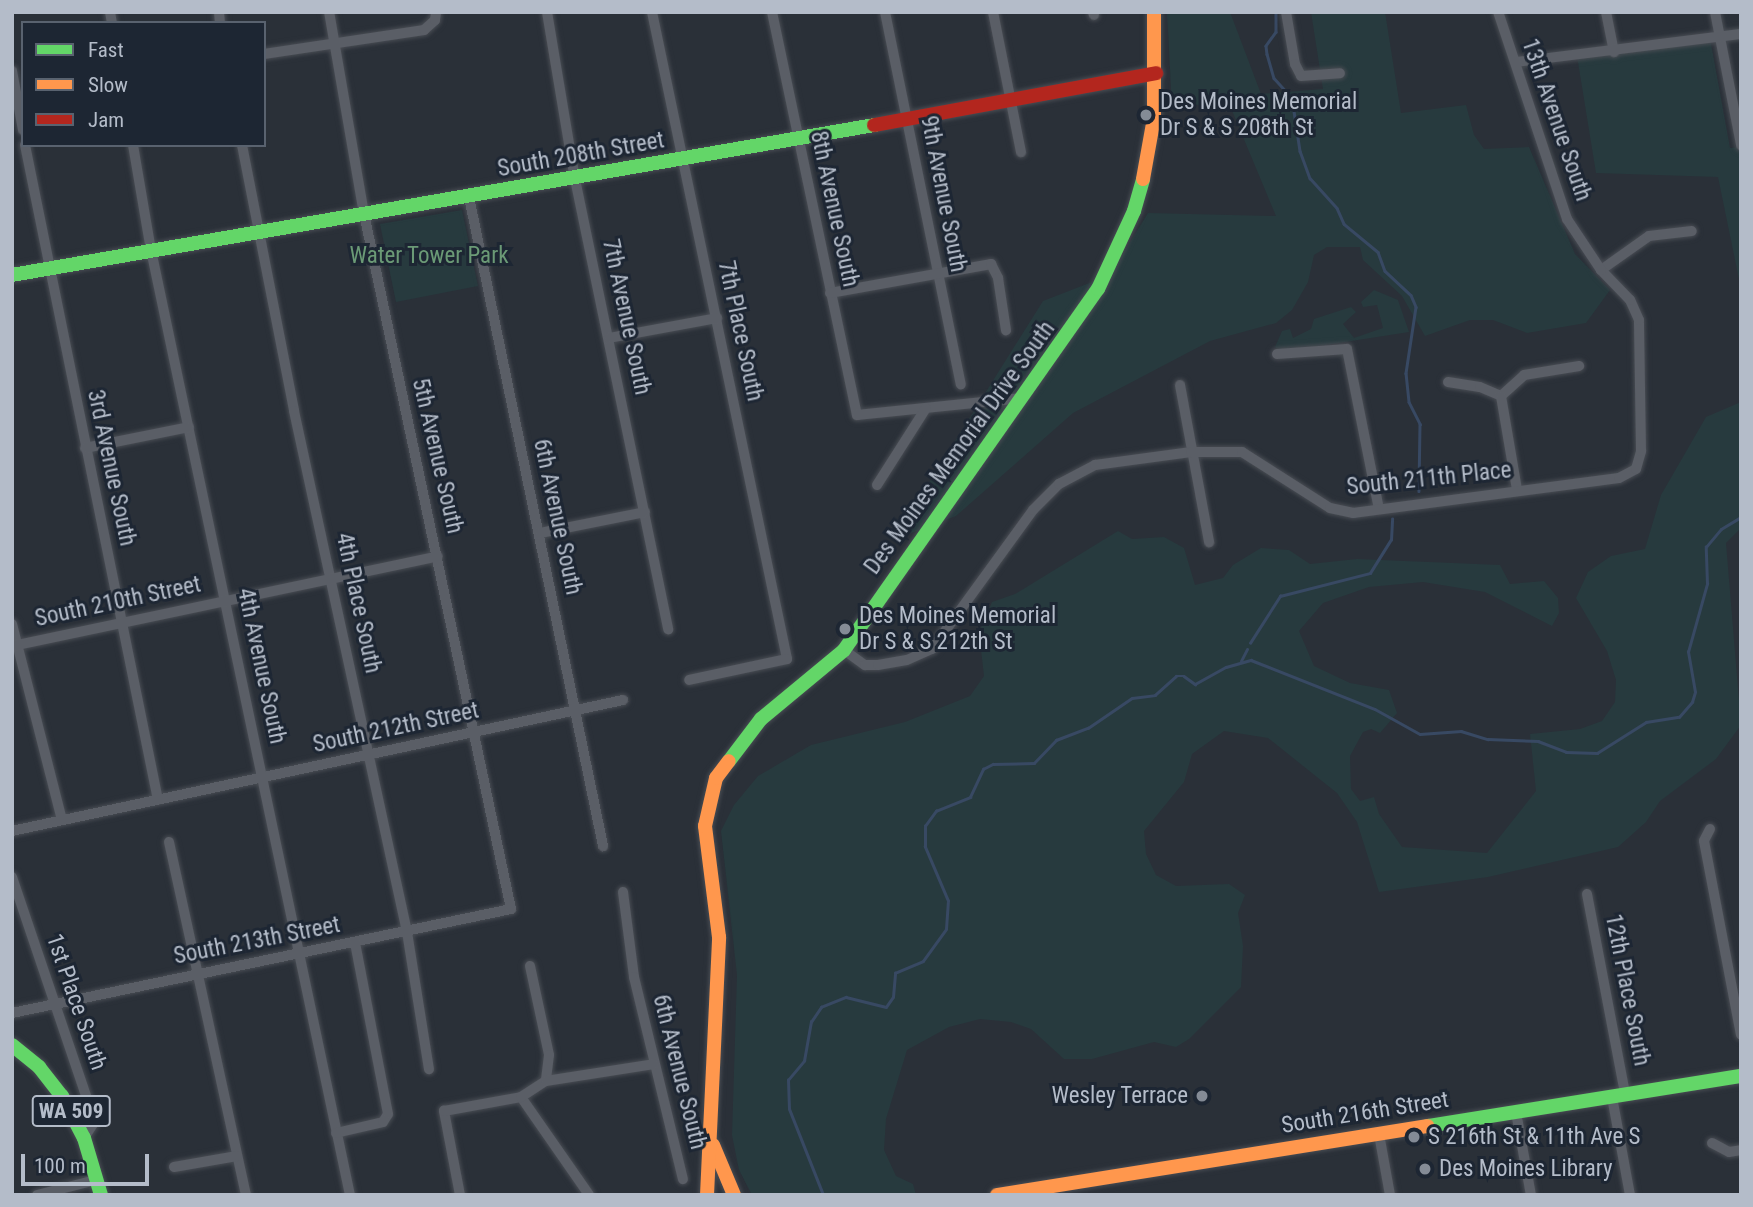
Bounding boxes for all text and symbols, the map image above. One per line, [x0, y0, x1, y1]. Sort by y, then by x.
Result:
legend [21, 21, 266, 147]
street label: 13th Avenue South [1515, 35, 1597, 205]
text: Fast [88, 38, 124, 62]
text: Slow [88, 73, 128, 97]
place label: Des Moines Memorial Dr S & S 208th St [1160, 88, 1357, 142]
marker: Des Moines Memorial Dr S & S 208th St [1138, 107, 1154, 123]
text: Jam [88, 108, 124, 132]
street label: 9th Avenue South [914, 114, 972, 274]
street label: South 208th Street [495, 127, 667, 183]
street label: 8th Avenue South [804, 129, 864, 289]
street label: 7th Avenue South [596, 237, 656, 397]
park label: Water Tower Park [349, 242, 509, 270]
street label: 7th Place South [712, 258, 768, 404]
street label: Des Moines Memorial Drive South [859, 316, 1061, 580]
street label: 5th Avenue South [406, 376, 468, 536]
street label: 3rd Avenue South [81, 387, 141, 549]
street label: 6th Avenue South [527, 437, 587, 597]
street label: South 211th Place [1345, 457, 1513, 501]
street label: 4th Place South [330, 530, 386, 676]
street label: South 210th Street [33, 571, 203, 633]
street label: 4th Avenue South [231, 586, 291, 746]
place label: Des Moines Memorial Dr S & S 212th St [859, 602, 1056, 656]
marker: Des Moines Memorial Dr S & S 212th St [837, 621, 853, 637]
street label: South 212th Street [311, 697, 481, 759]
street label: South 213th Street [171, 911, 343, 971]
street label: 12th Place South [1599, 912, 1655, 1068]
street label: 1st Place South [40, 930, 112, 1074]
street label: 6th Avenue South [646, 992, 712, 1152]
place label: Wesley Terrace [1051, 1082, 1188, 1110]
street label: South 216th Street [1279, 1086, 1451, 1140]
marker: Wesley Terrace [1194, 1088, 1210, 1104]
road number: WA 509 [31, 1094, 111, 1128]
place label: S 216th St & 11th Ave S [1428, 1123, 1641, 1151]
marker: S 216th St & 11th Ave S [1406, 1129, 1422, 1145]
scale bar [24, 1140, 152, 1184]
text: 100 m [34, 1154, 86, 1178]
place label: Des Moines Library [1439, 1155, 1612, 1183]
marker: Des Moines Library [1417, 1161, 1433, 1177]

